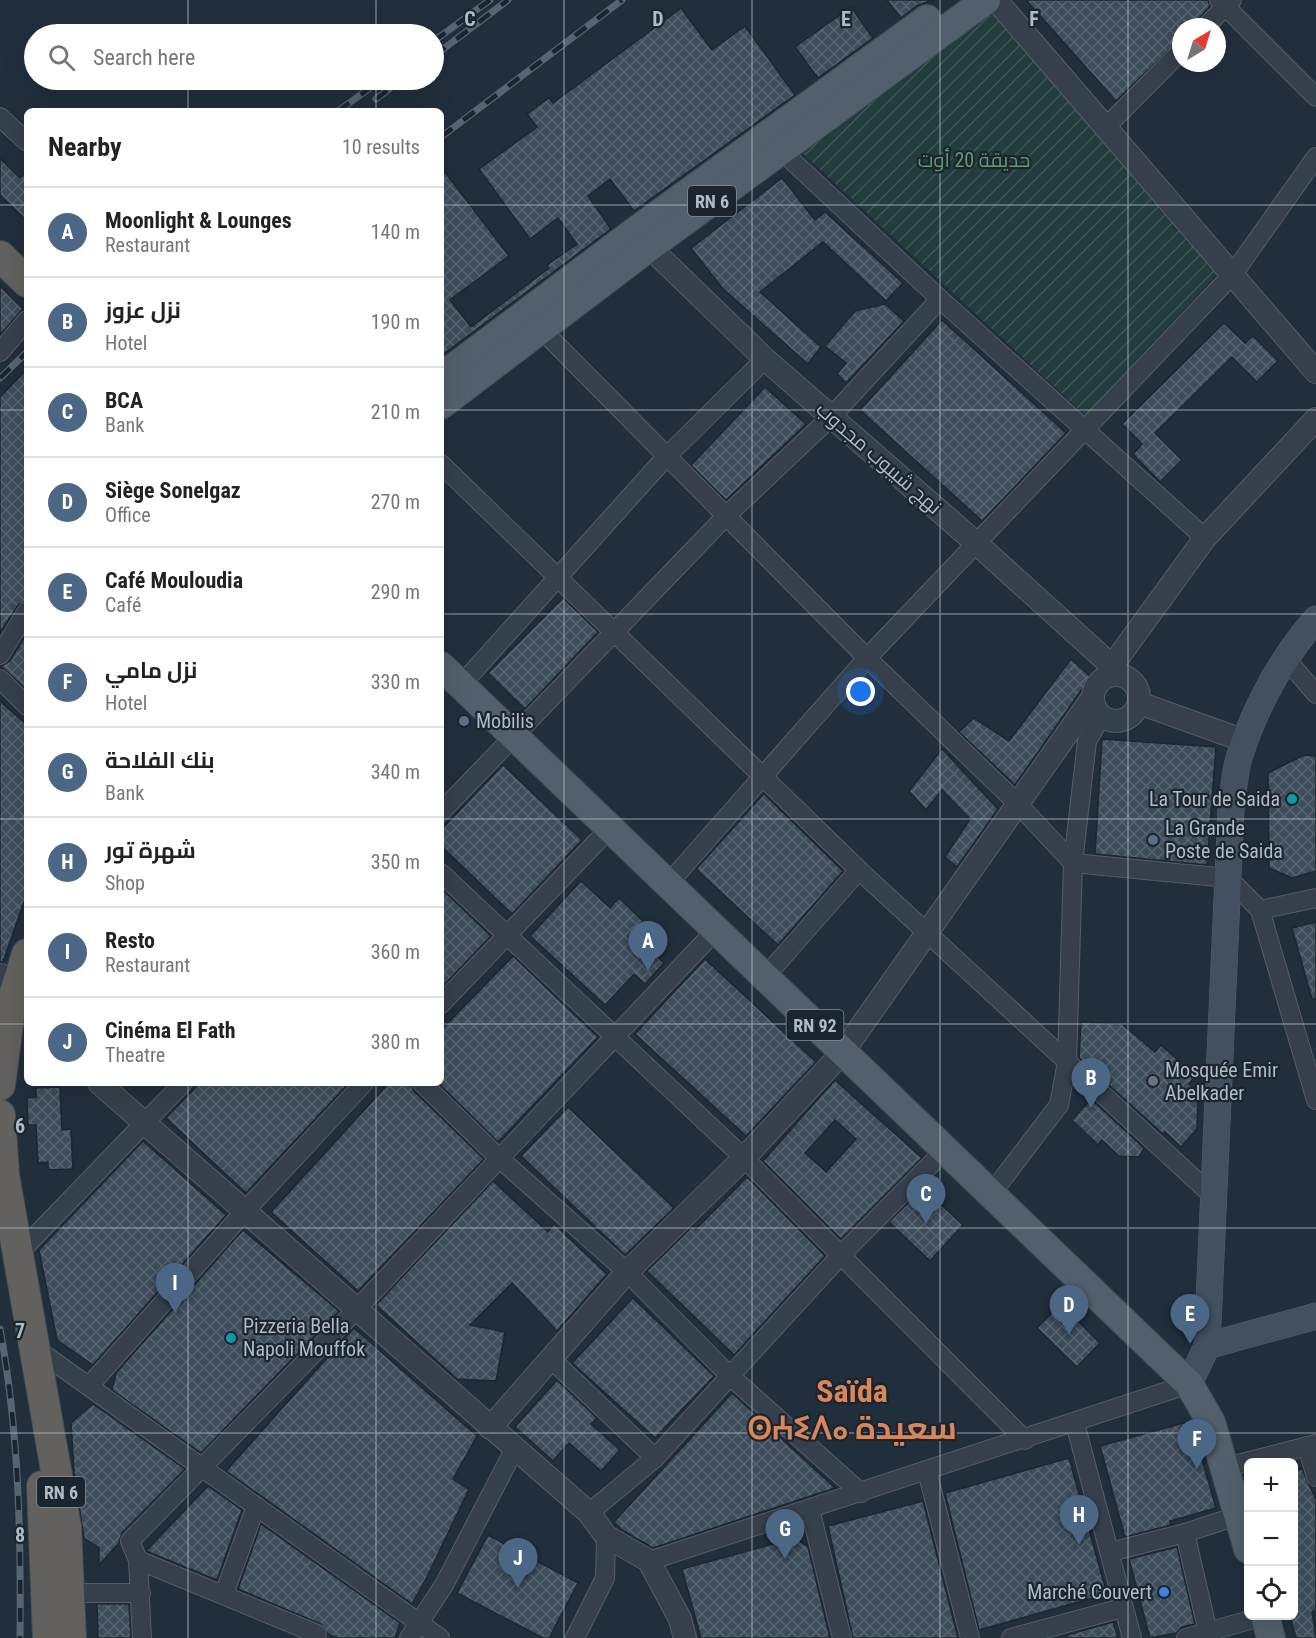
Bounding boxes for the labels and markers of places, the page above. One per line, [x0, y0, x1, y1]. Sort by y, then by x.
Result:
place label: Mobilis [476, 709, 534, 733]
marker: Mobilis [457, 714, 471, 728]
place label: La Tour de Saida [1149, 787, 1280, 811]
marker: La Tour de Saida [1285, 792, 1299, 806]
place label: La Grande Poste de Saida [1165, 816, 1283, 863]
marker: La Grande Poste de Saida [1146, 833, 1160, 847]
pin: A [628, 922, 668, 971]
pin: B [1072, 1058, 1110, 1108]
place label: Mosquée Emir Abelkader [1165, 1058, 1278, 1105]
marker: Mosquée Emir Abelkader [1146, 1074, 1160, 1088]
pin: C [906, 1174, 946, 1224]
pin: I [156, 1264, 195, 1313]
pin: D [1050, 1286, 1088, 1335]
pin: E [1170, 1294, 1210, 1344]
place label: Pizzeria Bella Napoli Mouffok [243, 1314, 365, 1361]
marker: Pizzeria Bella Napoli Mouffok [224, 1331, 238, 1345]
pin: F [1178, 1420, 1216, 1469]
pin: H [1060, 1496, 1098, 1545]
pin: G [766, 1510, 804, 1559]
pin: J [498, 1538, 538, 1588]
place label: Marché Couvert [1027, 1580, 1152, 1604]
marker: Marché Couvert [1157, 1585, 1171, 1599]

